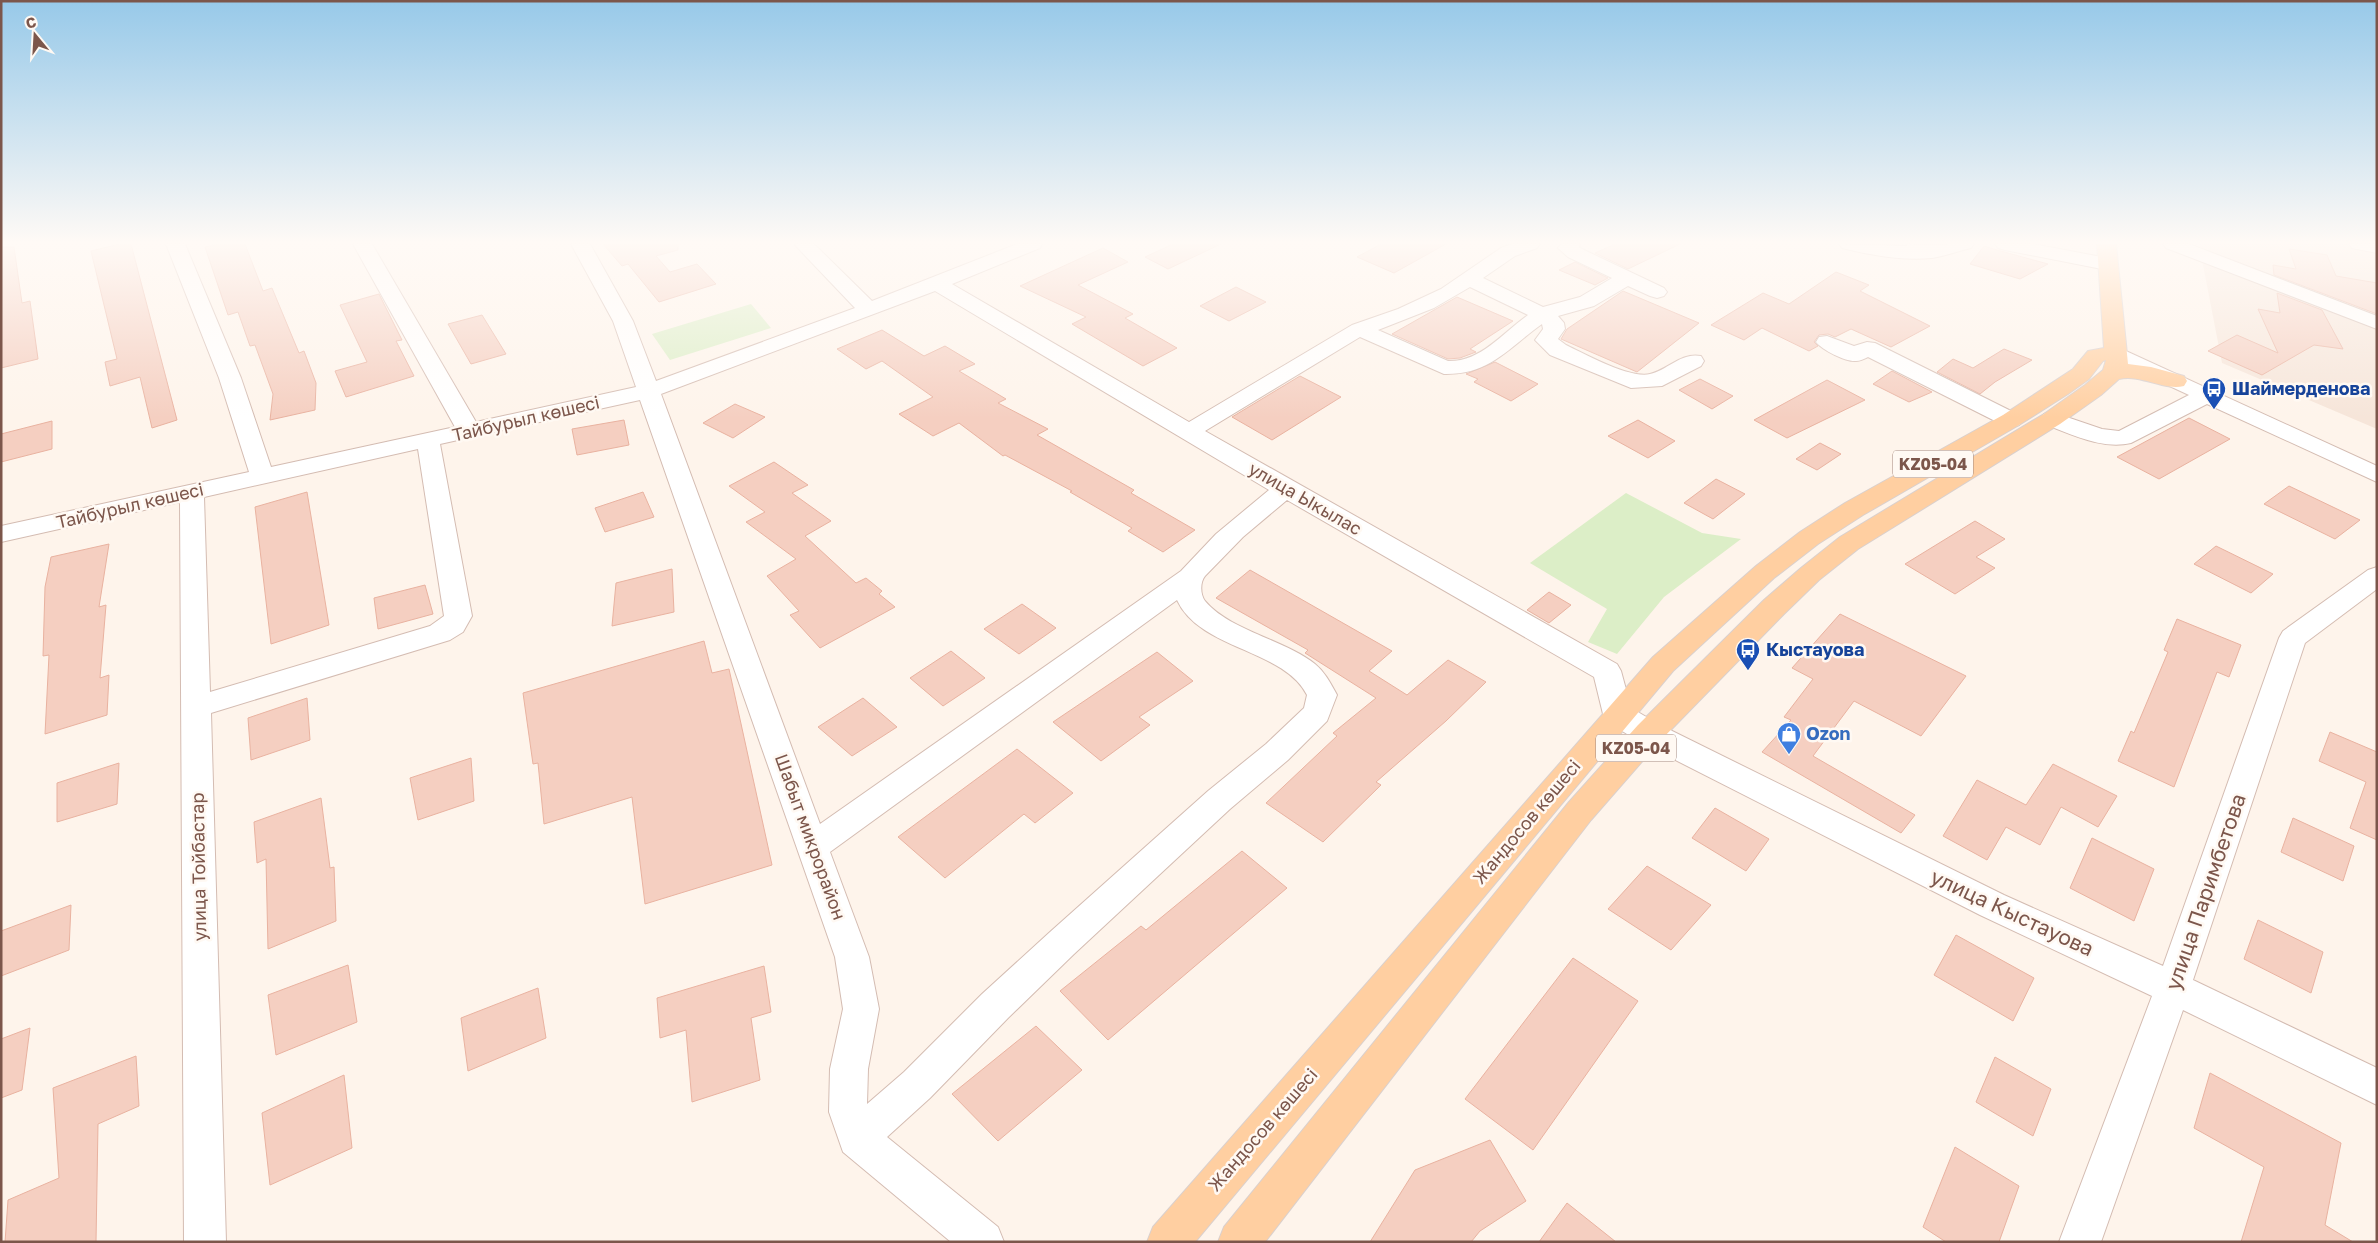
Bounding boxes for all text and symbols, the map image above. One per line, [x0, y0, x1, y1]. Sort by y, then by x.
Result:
north arrow [10, 10, 60, 60]
text: С [23, 13, 38, 32]
bus stop icon: Шаймерденова [2201, 376, 2227, 410]
place label: Шаймерденова [2232, 377, 2370, 399]
street label: Тайбурыл көшесі [450, 390, 602, 446]
road number: KZ05-04 [1893, 450, 1973, 478]
street label: улица Ыкылас [1245, 457, 1366, 540]
street label: Тайбурыл көшесі [54, 477, 206, 533]
bus stop icon: Кыстауова [1735, 637, 1761, 671]
place label: Кыстауова [1766, 638, 1864, 660]
shop icon: Ozon [1776, 721, 1802, 755]
place label: Ozon [1806, 722, 1851, 744]
road number: KZ05-04 [1596, 734, 1676, 761]
street label: Шабыт микрорайон [771, 751, 851, 923]
street label: Жандосов көшесі [1468, 755, 1585, 888]
street label: улица Паримбетова [2159, 790, 2251, 993]
street label: улица Тойбастар [186, 792, 210, 942]
street label: улица Кыстауова [1927, 863, 2098, 961]
street label: Жандосов көшесі [1203, 1063, 1322, 1195]

